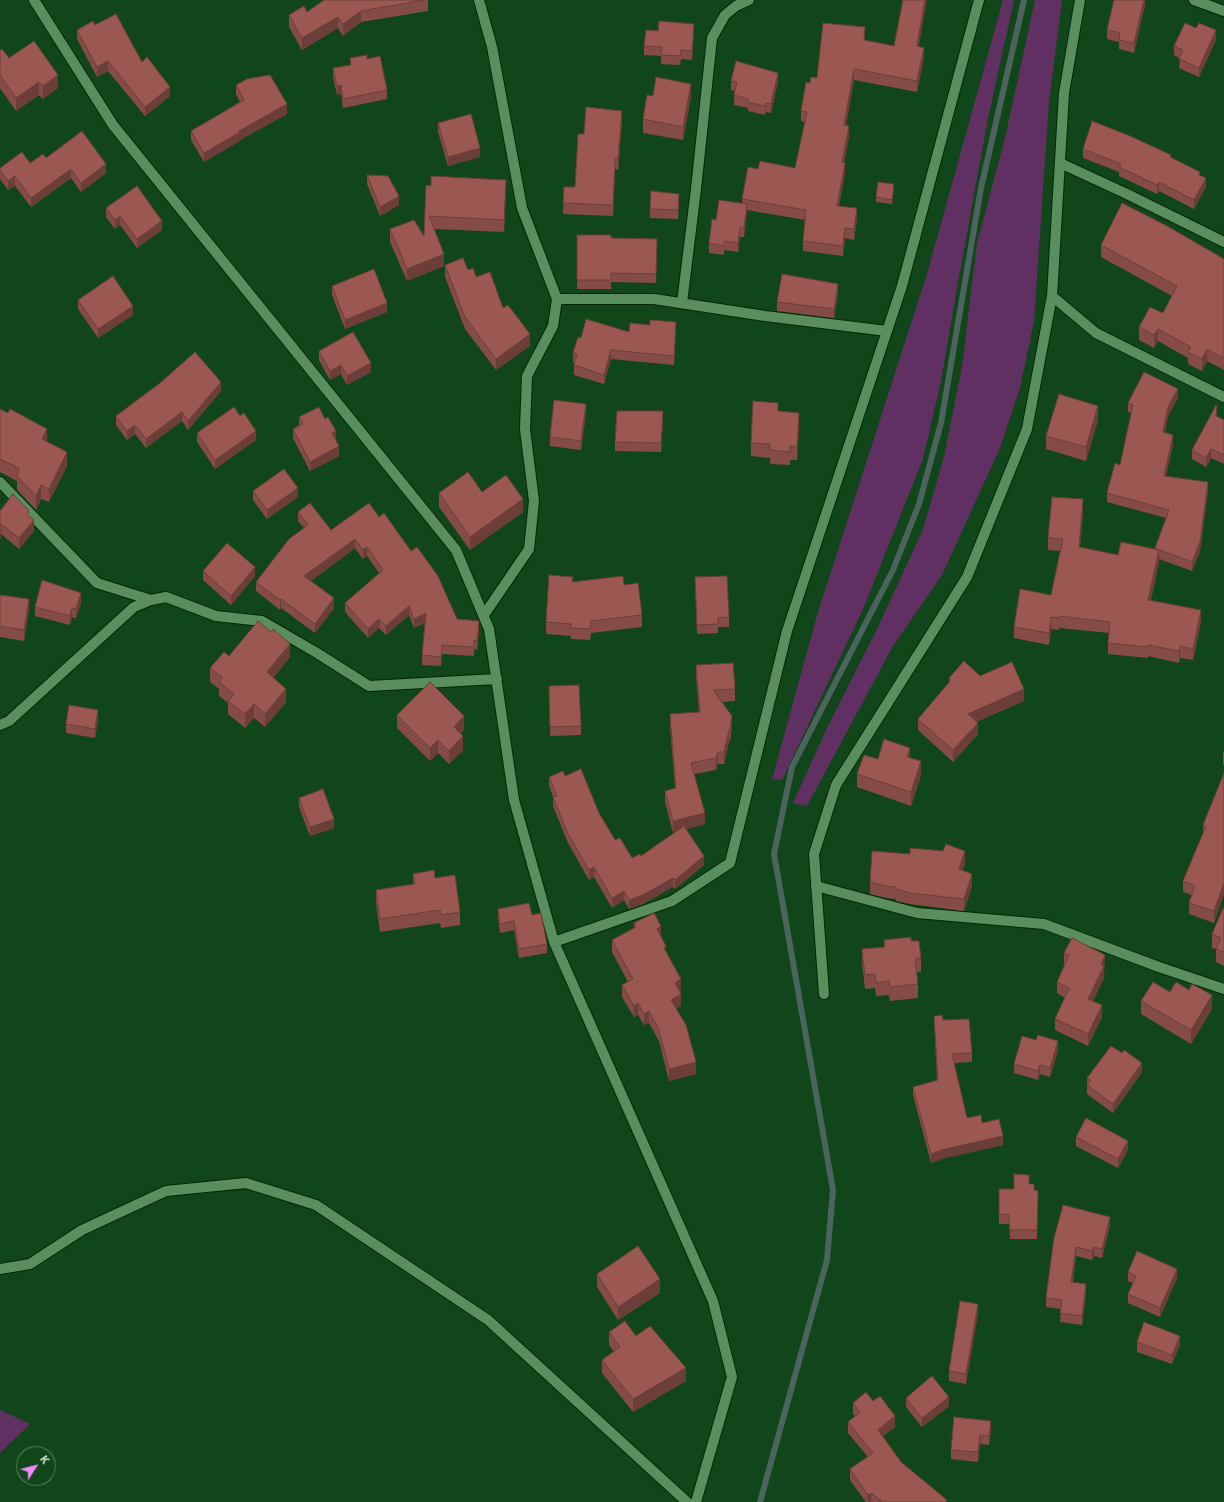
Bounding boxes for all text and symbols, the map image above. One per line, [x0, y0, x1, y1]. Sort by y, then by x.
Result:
north arrow [16, 1446, 56, 1486]
text: K [37, 1452, 54, 1467]

